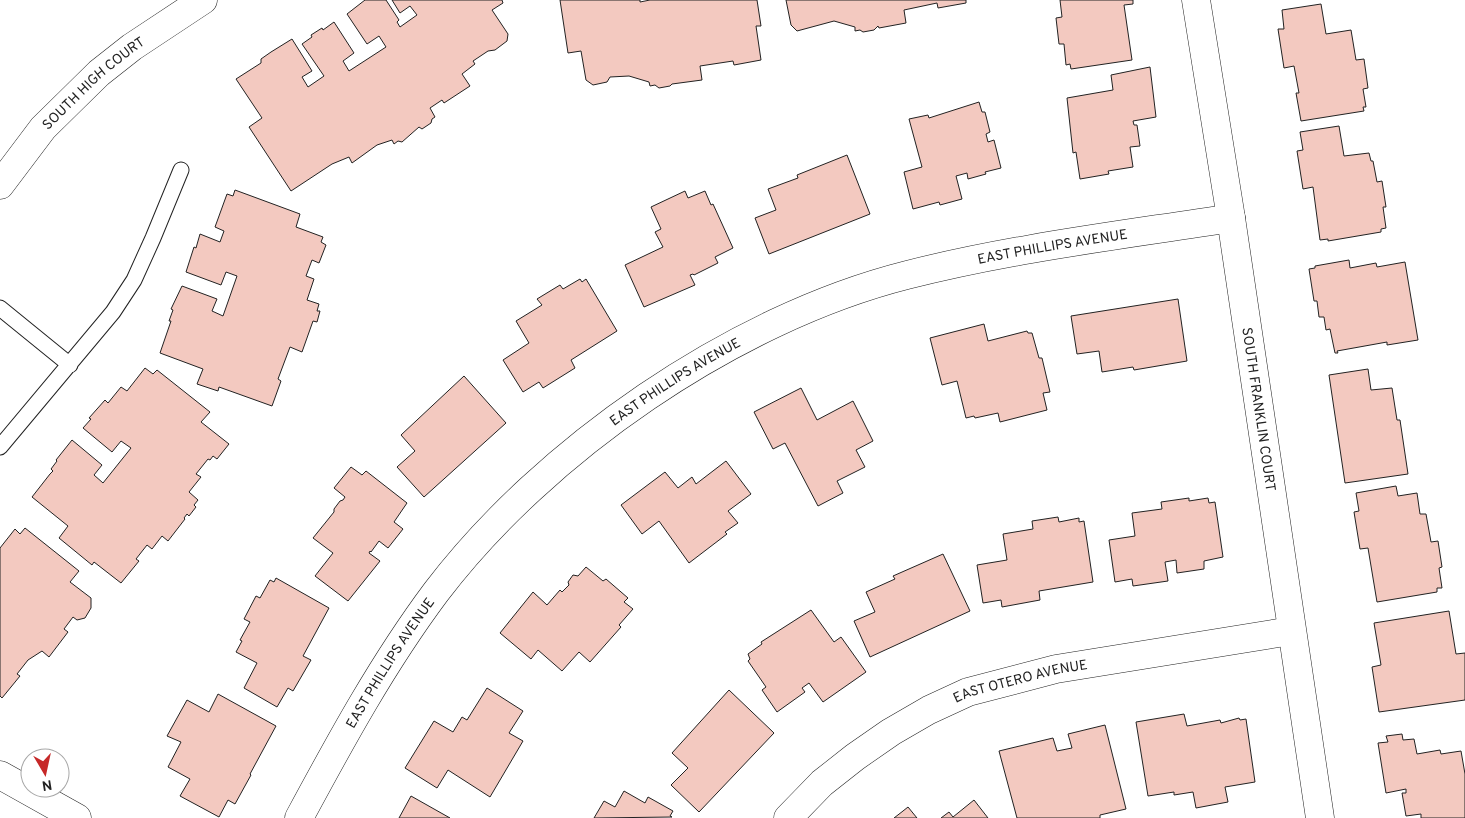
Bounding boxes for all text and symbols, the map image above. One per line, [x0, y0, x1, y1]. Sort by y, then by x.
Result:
street label: SOUTH HIGH COURT [39, 34, 148, 134]
street label: EAST PHILLIPS AVENUE [976, 227, 1129, 269]
street label: SOUTH FRANKLIN COURT [1237, 326, 1278, 492]
street label: EAST PHILLIPS AVENUE [607, 335, 744, 430]
street label: EAST PHILLIPS AVENUE [343, 595, 439, 732]
street label: EAST OTERO AVENUE [951, 657, 1089, 708]
north arrow [20, 748, 70, 798]
text: N [40, 775, 53, 794]

